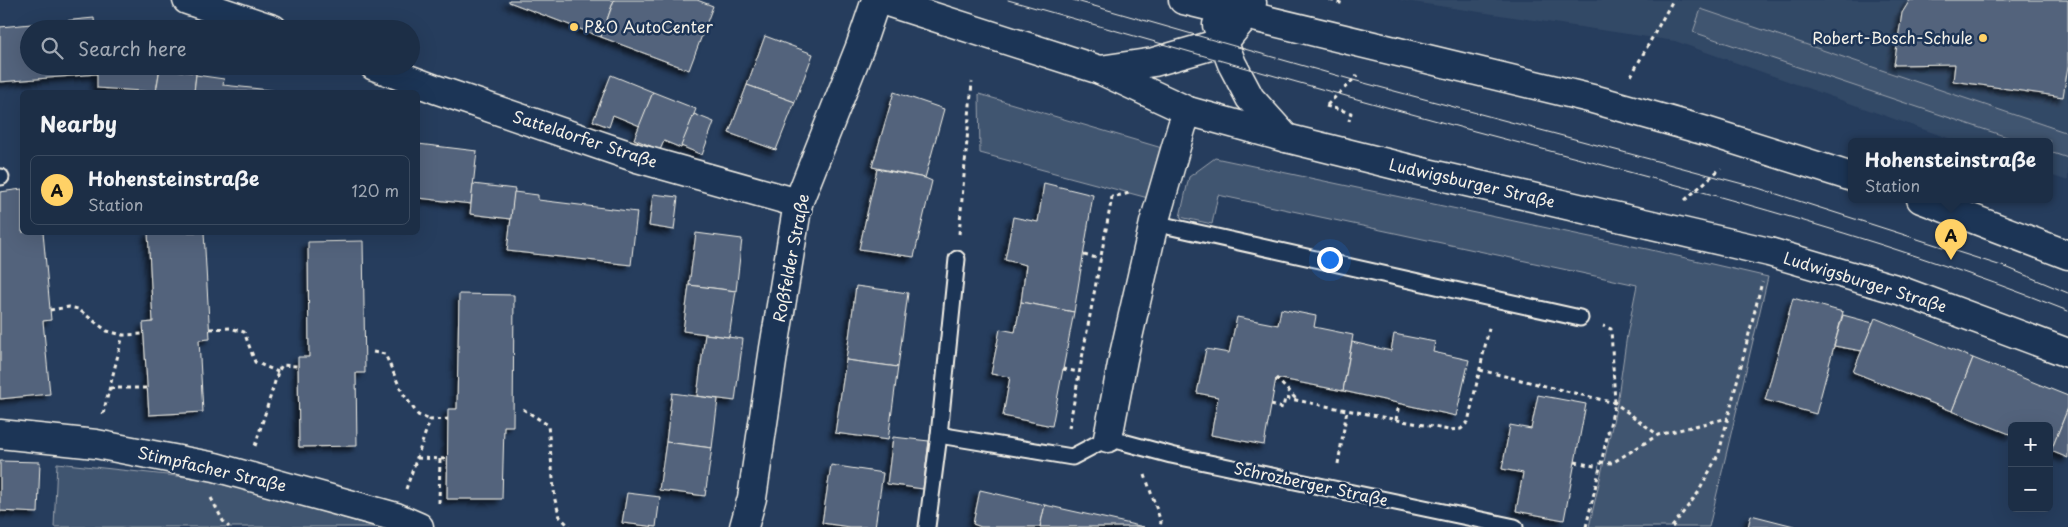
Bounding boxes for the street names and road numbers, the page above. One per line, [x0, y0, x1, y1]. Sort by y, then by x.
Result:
street label: Satteldorfer Straße [510, 103, 661, 173]
street label: Ludwigsburger Straße [1387, 151, 1558, 213]
street label: Roßfelder Straße [766, 192, 814, 324]
street label: Ludwigsburger Straße [1781, 245, 1950, 317]
street label: Stimpfacher Straße [136, 439, 289, 497]
street label: Schrozberger Straße [1232, 455, 1390, 511]

